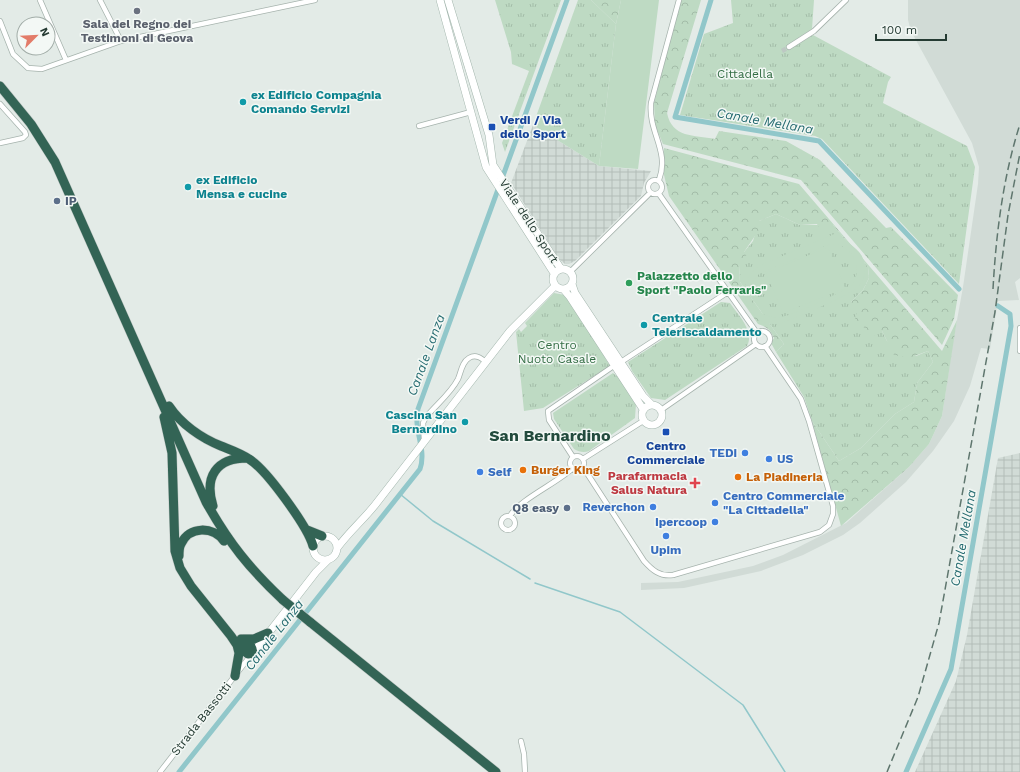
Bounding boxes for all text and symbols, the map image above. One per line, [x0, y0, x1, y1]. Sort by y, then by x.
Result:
marker: Sala del Regno dei Testimoni di Geova [132, 6, 142, 16]
north arrow [16, 16, 56, 56]
scale bar [876, 16, 946, 42]
place label: Sala del Regno dei Testimoni di Geova [81, 17, 193, 45]
text: 100 m [882, 23, 917, 37]
text: N [37, 26, 52, 39]
park label: Cittadella [717, 67, 773, 81]
place label: ex Edificio Compagnia Comando Servizi [251, 88, 382, 116]
marker: ex Edificio Compagnia Comando Servizi [238, 97, 248, 107]
water label: Canale Mellana [716, 105, 814, 137]
place label: Verdi / Via dello Sport [500, 113, 566, 141]
marker: Verdi / Via dello Sport [487, 122, 497, 132]
place label: ex Edificio Mensa e cucine [196, 173, 287, 201]
street label: Viale dello Sport [497, 176, 561, 266]
marker: ex Edificio Mensa e cucine [183, 182, 193, 192]
place label: IP [65, 194, 77, 208]
marker: IP [52, 196, 62, 206]
place label: Palazzetto dello Sport "Paolo Ferraris" [637, 269, 766, 297]
marker: Palazzetto dello Sport "Paolo Ferraris" [624, 278, 634, 288]
place label: Centrale Teleriscaldamento [652, 311, 762, 339]
water label: Canale Lanza [404, 312, 448, 398]
marker: Centrale Teleriscaldamento [639, 320, 649, 330]
park label: Centro Nuoto Casale [518, 338, 596, 366]
place label: Cascina San Bernardino [385, 408, 457, 436]
marker: Cascina San Bernardino [460, 417, 470, 427]
district label: San Bernardino [489, 426, 611, 445]
marker: Centro Commerciale [661, 427, 671, 437]
place label: Centro Commerciale [627, 439, 705, 467]
place label: TEDi [710, 446, 737, 460]
marker: TEDi [740, 448, 750, 458]
place label: US [777, 452, 794, 466]
marker: US [764, 454, 774, 464]
place label: Burger King [531, 463, 600, 477]
place label: Self [488, 465, 512, 479]
marker: Burger King [518, 465, 528, 475]
marker: Self [475, 467, 485, 477]
place label: Parafarmacia Salus Natura [608, 469, 687, 497]
place label: La Piadineria [746, 470, 823, 484]
marker: La Piadineria [733, 472, 743, 482]
marker: Parafarmacia Salus Natura [690, 478, 700, 488]
place label: Centro Commerciale "La Cittadella" [723, 489, 845, 517]
water label: Canale Mellana [947, 489, 979, 587]
marker: Centro Commerciale "La Cittadella" [710, 498, 720, 508]
place label: Reverchon [583, 500, 645, 514]
place label: Q8 easy [512, 501, 559, 515]
marker: Reverchon [648, 502, 658, 512]
marker: Q8 easy [562, 503, 572, 513]
place label: Ipercoop [655, 515, 707, 529]
marker: Ipercoop [710, 517, 720, 527]
marker: Upim [661, 531, 671, 541]
place label: Upim [651, 543, 681, 557]
water label: Canale Lanza [242, 597, 306, 673]
street label: Strada Bassotti [168, 680, 234, 758]

